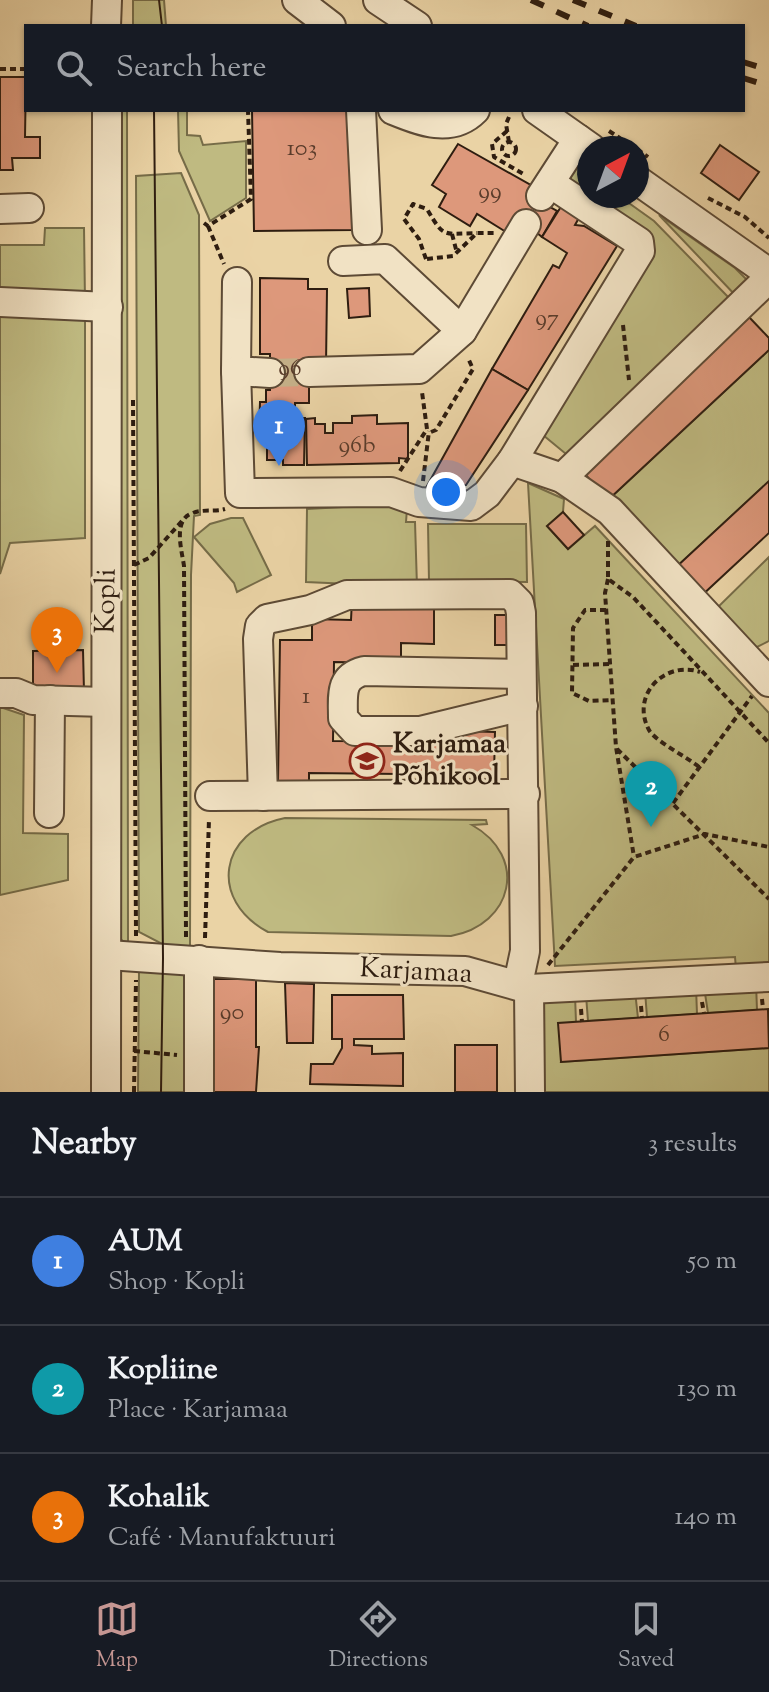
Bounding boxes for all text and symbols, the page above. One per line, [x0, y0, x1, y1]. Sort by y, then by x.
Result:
search box [24, 24, 745, 112]
icon: search [52, 46, 96, 90]
text: Search here [116, 47, 266, 90]
house number: 103 [287, 132, 317, 166]
north arrow [577, 136, 649, 208]
house number: 99 [478, 175, 502, 209]
house number: 97 [535, 302, 559, 336]
house number: 96 [278, 352, 302, 386]
pin: 1 [253, 400, 305, 466]
house number: 96b [338, 429, 376, 463]
your location [426, 472, 466, 512]
street label: Kopli [86, 568, 128, 634]
pin: 3 [31, 607, 83, 673]
house number: 1 [302, 680, 310, 714]
place label: Karjamaa Põhikool [393, 725, 506, 797]
school or university icon: Karjamaa Põhikool [348, 742, 386, 780]
pin: 2 [625, 761, 677, 827]
street label: Karjamaa [359, 949, 474, 995]
house number: 90 [220, 996, 244, 1030]
house number: 6 [658, 1018, 670, 1052]
text: Nearby [32, 1120, 137, 1169]
text: 3 results [648, 1126, 737, 1163]
text: AUM [108, 1221, 183, 1264]
text: 1 [54, 1243, 62, 1280]
text: 50 m [687, 1243, 737, 1280]
text: Shop · Kopli [108, 1264, 245, 1301]
text: Kopliine [108, 1349, 218, 1392]
text: 2 [52, 1371, 64, 1408]
text: 130 m [677, 1371, 737, 1408]
text: Place · Karjamaa [108, 1392, 288, 1429]
text: Kohalik [108, 1477, 209, 1520]
text: 3 [53, 1499, 63, 1536]
text: 140 m [674, 1499, 737, 1536]
text: Café · Manufaktuuri [108, 1520, 336, 1557]
tab: Map [95, 1597, 139, 1677]
tab: Directions [329, 1597, 428, 1677]
tab: Saved [618, 1597, 674, 1677]

